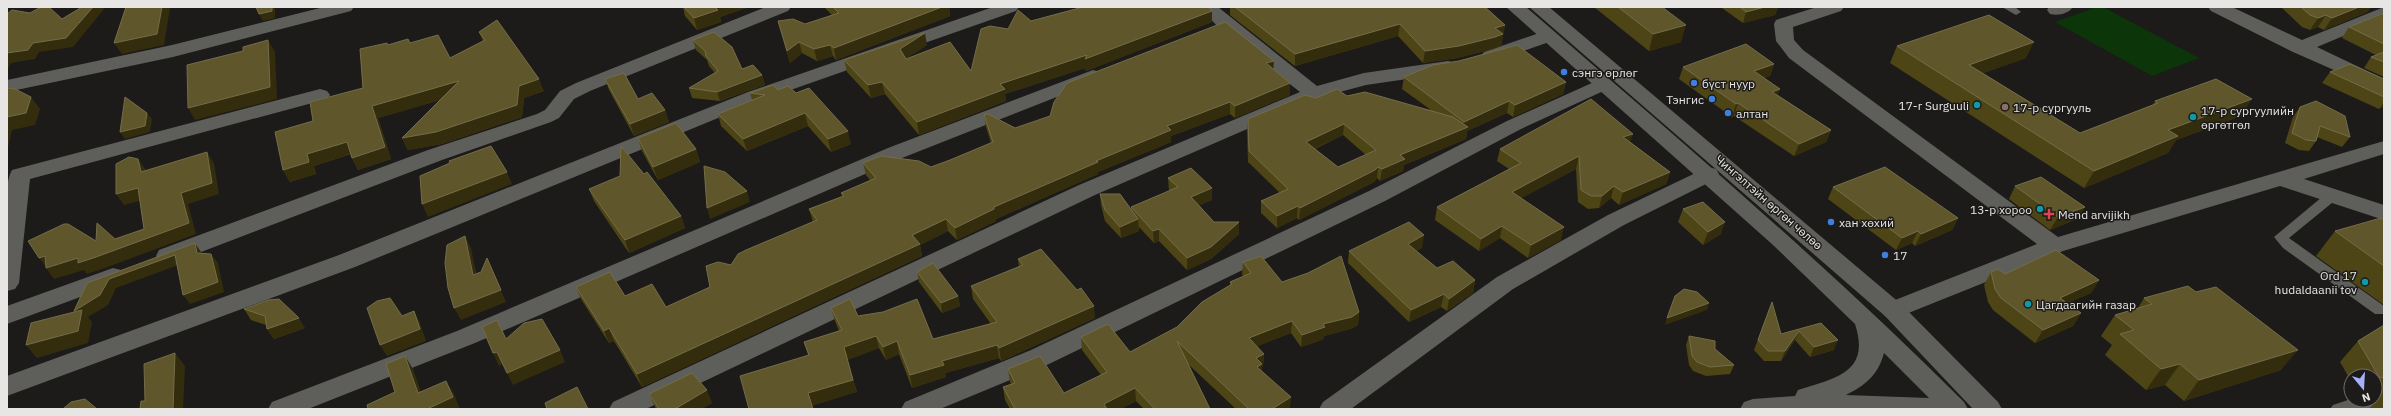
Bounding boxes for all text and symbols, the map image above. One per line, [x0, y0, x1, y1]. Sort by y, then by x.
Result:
place label: сэнгэ өрлөг [1572, 65, 1638, 80]
marker: сэнгэ өрлөг [1559, 67, 1569, 77]
place label: бүст нуур [1702, 76, 1755, 91]
marker: бүст нуур [1689, 78, 1699, 88]
place label: Тэнгис [1666, 92, 1704, 107]
marker: Тэнгис [1707, 94, 1717, 104]
place label: 17-r Surguuli [1898, 98, 1969, 113]
marker: 17-r Surguuli [1972, 100, 1982, 110]
place label: 17-р сургууль [2013, 100, 2091, 115]
marker: 17-р сургууль [2000, 102, 2010, 112]
place label: 17-р сургуулийн өргөтгөл [2201, 103, 2294, 132]
place label: алтан [1736, 106, 1768, 121]
marker: алтан [1723, 108, 1733, 118]
marker: 17-р сургуулийн өргөтгөл [2188, 112, 2198, 122]
street label: Чингэлтэйн өргөн чөлөө [1712, 151, 1826, 253]
place label: 13-р хороо [1970, 202, 2032, 217]
marker: 13-р хороо [2035, 204, 2045, 214]
place label: Mend arvijikh [2058, 207, 2130, 222]
marker: Mend arvijikh [2043, 208, 2055, 220]
place label: хан хөхий [1839, 215, 1894, 230]
marker: хан хөхий [1826, 217, 1836, 227]
place label: 17 [1893, 248, 1907, 263]
marker: 17 [1880, 250, 1890, 260]
place label: Ord 17 hudaldaanii tov [2275, 268, 2357, 297]
marker: Ord 17 hudaldaanii tov [2360, 277, 2370, 287]
place label: Цагдаагийн газар [2036, 297, 2136, 312]
marker: Цагдаагийн газар [2023, 299, 2033, 309]
north arrow [2343, 368, 2383, 408]
text: N [2360, 390, 2372, 405]

